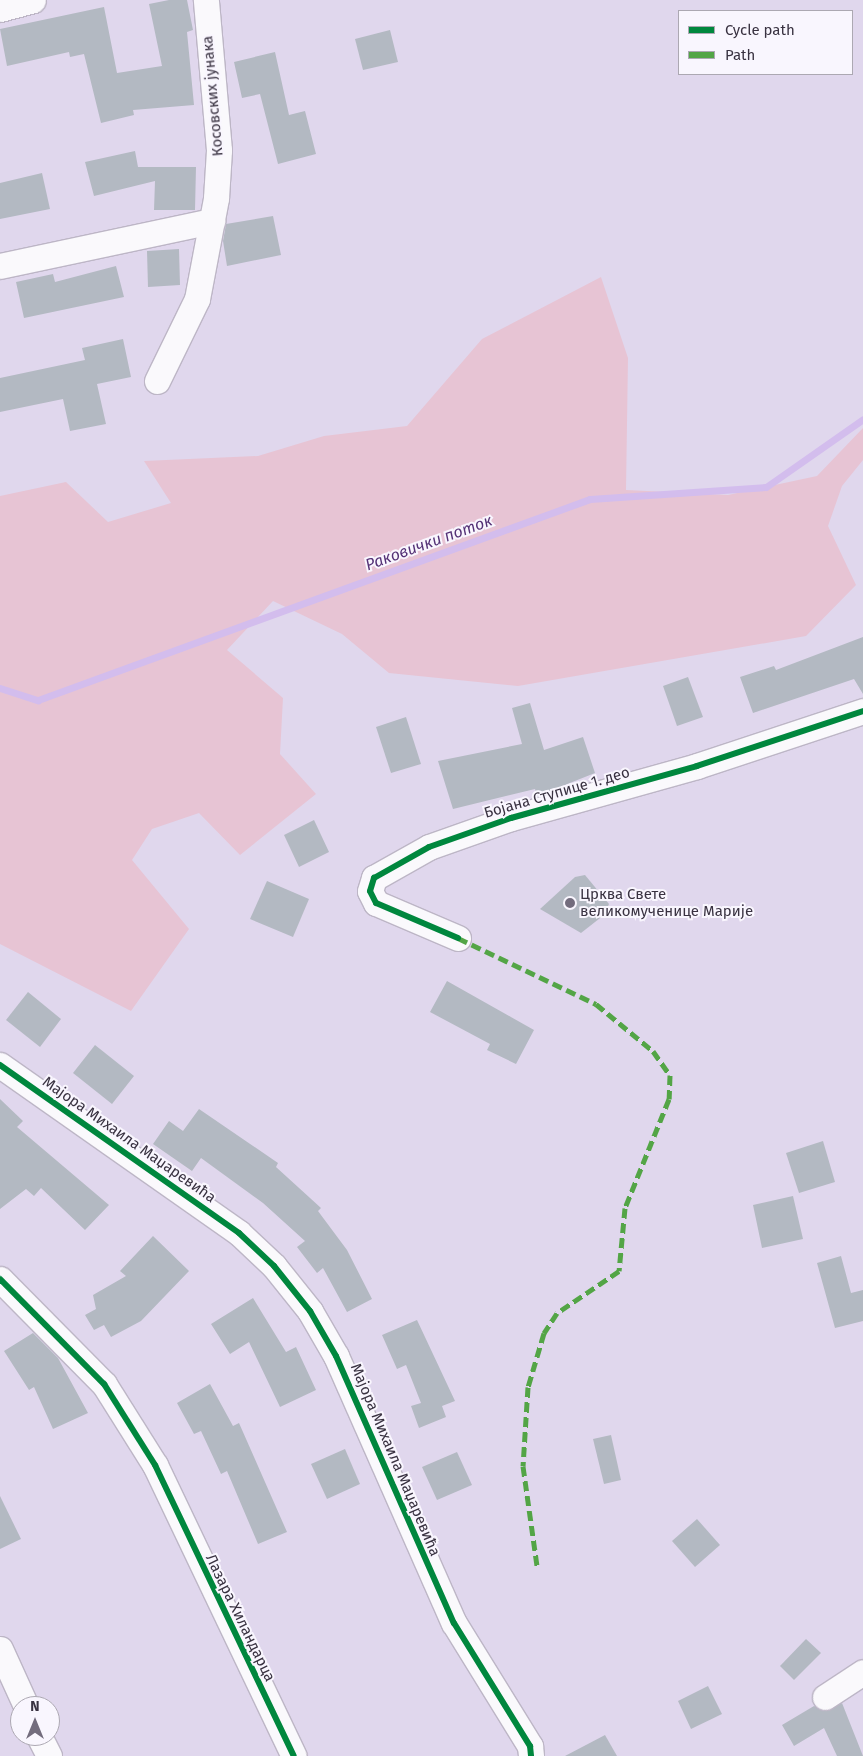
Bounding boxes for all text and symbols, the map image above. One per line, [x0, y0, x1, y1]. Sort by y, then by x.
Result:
legend [678, 10, 853, 75]
text: Cycle path [725, 21, 795, 39]
street label: Косовских јунака [199, 35, 227, 157]
text: Path [725, 46, 755, 64]
water label: Раковички поток [363, 511, 495, 575]
street label: Бојана Ступице 1. део [482, 764, 632, 822]
place label: Црква Свете великомученице Марије [580, 885, 753, 920]
marker: Црква Свете великомученице Марије [564, 897, 576, 909]
street label: Мајора Михаила Маџаревића [39, 1073, 219, 1207]
street label: Мајора Михаила Маџаревића [346, 1361, 444, 1559]
street label: Лазара Хиландарца [201, 1551, 279, 1685]
north arrow [10, 1696, 60, 1746]
text: N [30, 1698, 40, 1715]

